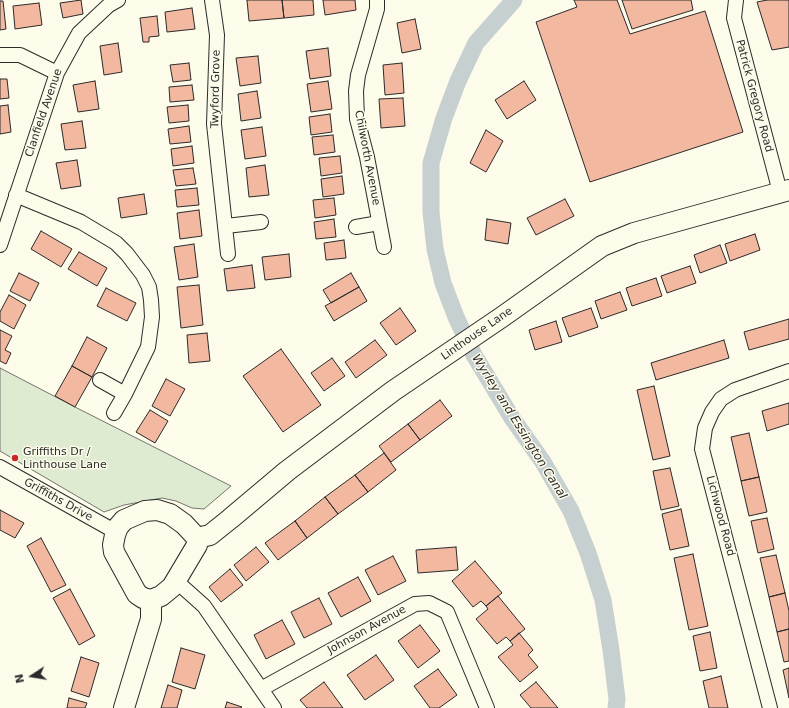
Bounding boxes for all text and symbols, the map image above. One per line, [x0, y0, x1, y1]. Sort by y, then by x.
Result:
street label: Patrick Gregory Road [733, 38, 775, 154]
street label: Twyford Grove [209, 50, 223, 128]
street label: Clanfield Avenue [23, 67, 65, 159]
street label: Chilworth Avenue [351, 109, 383, 207]
street label: Linthouse Lane [439, 305, 515, 363]
water label: Wyrley and Essington Canal [468, 352, 570, 502]
place label: Griffiths Dr / Linthouse Lane [23, 445, 107, 471]
marker: Griffiths Dr / Linthouse Lane [10, 453, 20, 463]
street label: Lichwood Road [703, 474, 737, 558]
street label: Griffiths Drive [21, 476, 95, 524]
street label: Johnson Avenue [325, 603, 409, 657]
north arrow [12, 656, 52, 696]
text: N [12, 673, 27, 684]

